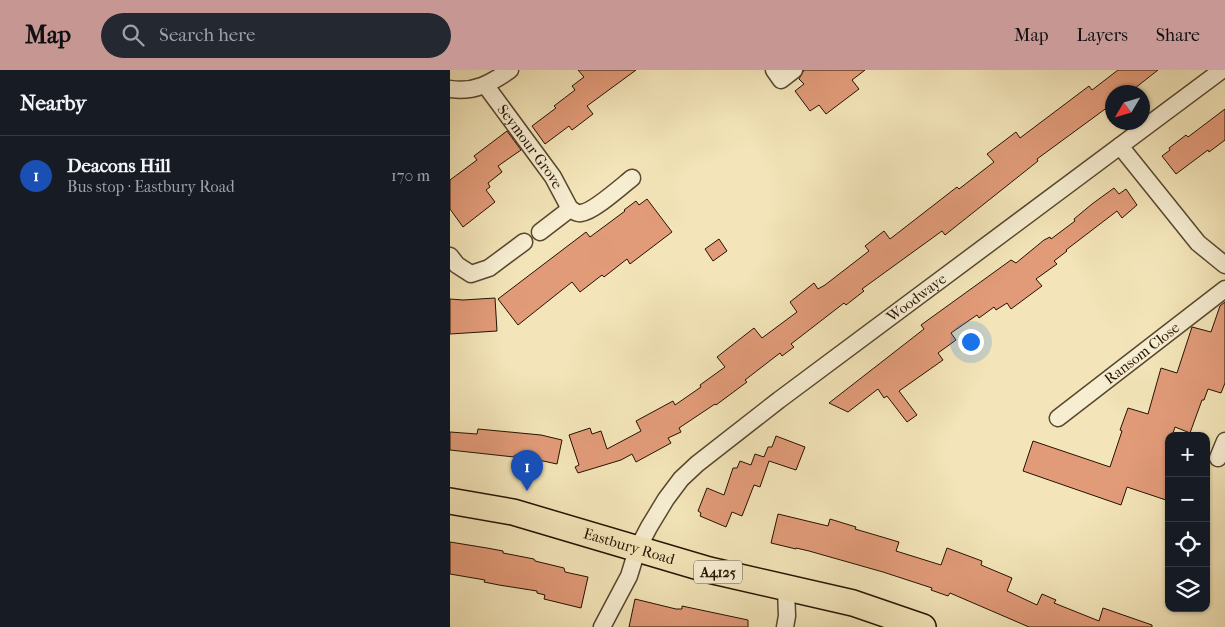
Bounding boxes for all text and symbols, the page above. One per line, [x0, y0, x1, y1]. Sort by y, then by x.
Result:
search box [101, 13, 451, 58]
text: Map [25, 21, 71, 49]
icon: search [119, 21, 147, 49]
text: Search here [159, 24, 255, 46]
text: Map [1014, 25, 1048, 46]
text: Layers [1076, 25, 1128, 46]
text: Share [1156, 25, 1200, 46]
north arrow [1105, 85, 1150, 130]
text: Nearby [20, 91, 86, 115]
street label: Seymour Grove [494, 101, 567, 192]
text: Deacons Hill [67, 155, 171, 177]
text: 1 [33, 166, 39, 185]
text: 170 m [391, 166, 430, 185]
text: Bus stop · Eastbury Road [67, 177, 235, 196]
street label: Woodwaye [882, 269, 950, 326]
street label: Ransom Close [1101, 318, 1184, 388]
your location [958, 329, 984, 355]
map controls [1165, 432, 1210, 612]
button: + [1165, 432, 1210, 477]
pin: 1 [511, 450, 543, 491]
button: − [1165, 477, 1210, 522]
button: locate [1165, 522, 1210, 567]
street label: Eastbury Road [581, 524, 678, 569]
road number: A4125 [694, 561, 742, 584]
button: layers [1165, 567, 1210, 612]

